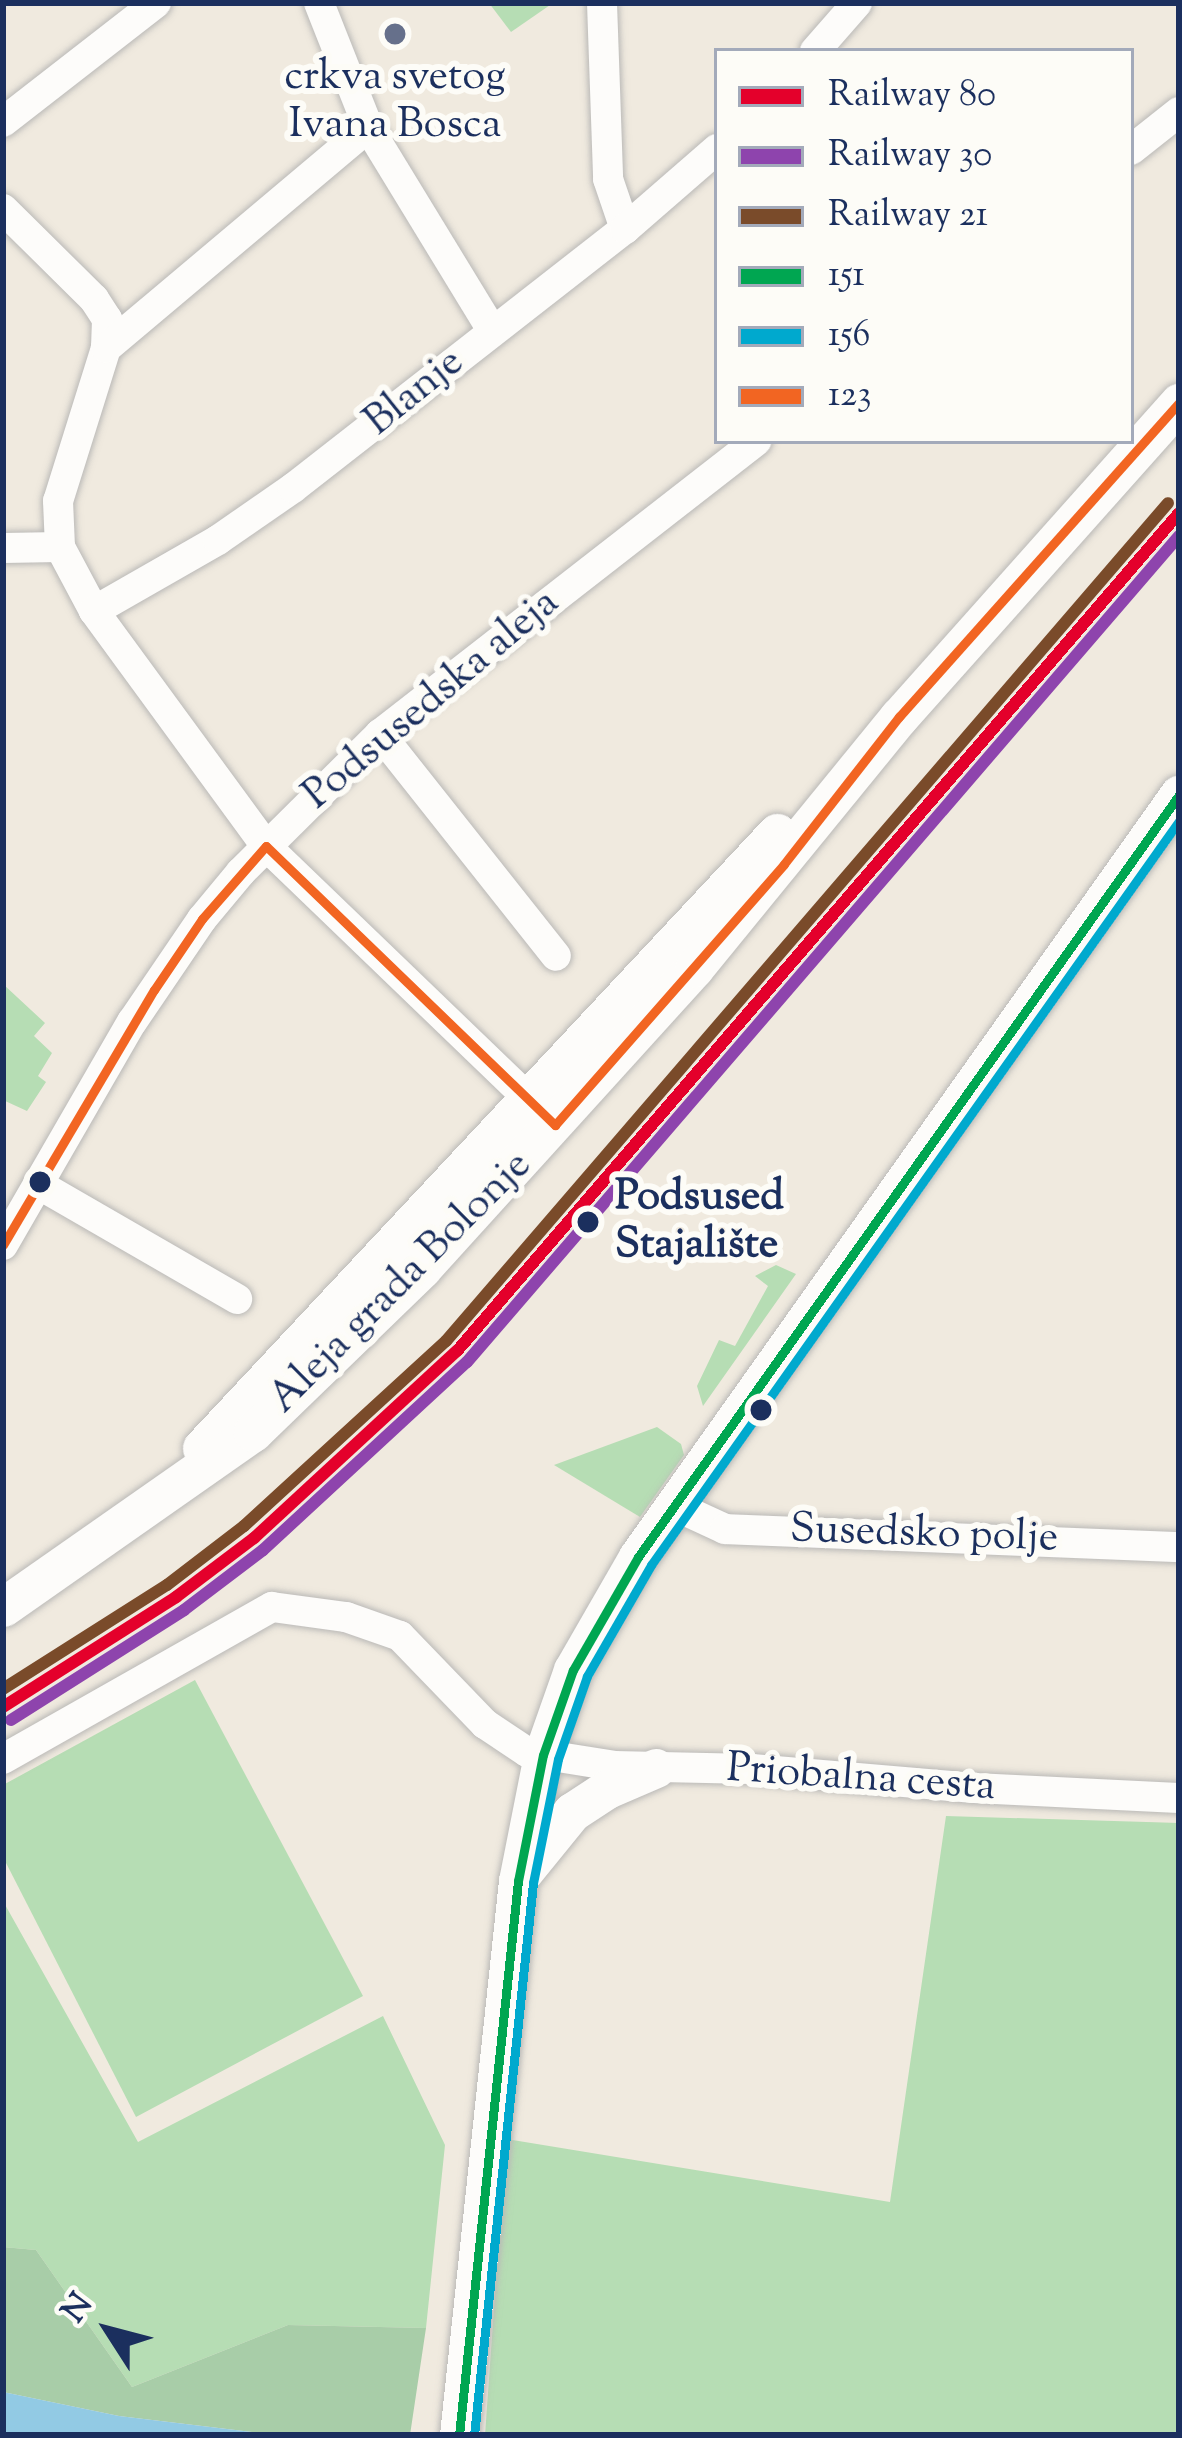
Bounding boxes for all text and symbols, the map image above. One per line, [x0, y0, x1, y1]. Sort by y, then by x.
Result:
marker: crkva svetog Ivana Bosca [382, 21, 408, 47]
legend [714, 48, 1134, 444]
place label: crkva svetog Ivana Bosca [284, 53, 506, 152]
text: Railway 80 [828, 70, 996, 122]
text: Railway 30 [828, 130, 992, 182]
text: Railway 21 [828, 190, 988, 242]
text: 151 [828, 250, 865, 302]
text: 156 [828, 310, 870, 362]
street label: Blanje [355, 338, 475, 448]
text: 123 [828, 370, 872, 422]
street label: Podsusedska aleja [294, 579, 570, 821]
street label: Aleja grada Bolonje [259, 1141, 543, 1425]
unlabelled marker [29, 1171, 51, 1193]
place label: Podsused Stajalište [615, 1173, 784, 1272]
marker: Podsused Stajalište [572, 1206, 604, 1238]
unlabelled marker [750, 1399, 772, 1421]
street label: Susedsko polje [789, 1505, 1059, 1565]
street label: Priobalna cesta [725, 1744, 997, 1814]
north arrow [48, 2270, 168, 2390]
text: N [52, 2284, 106, 2334]

